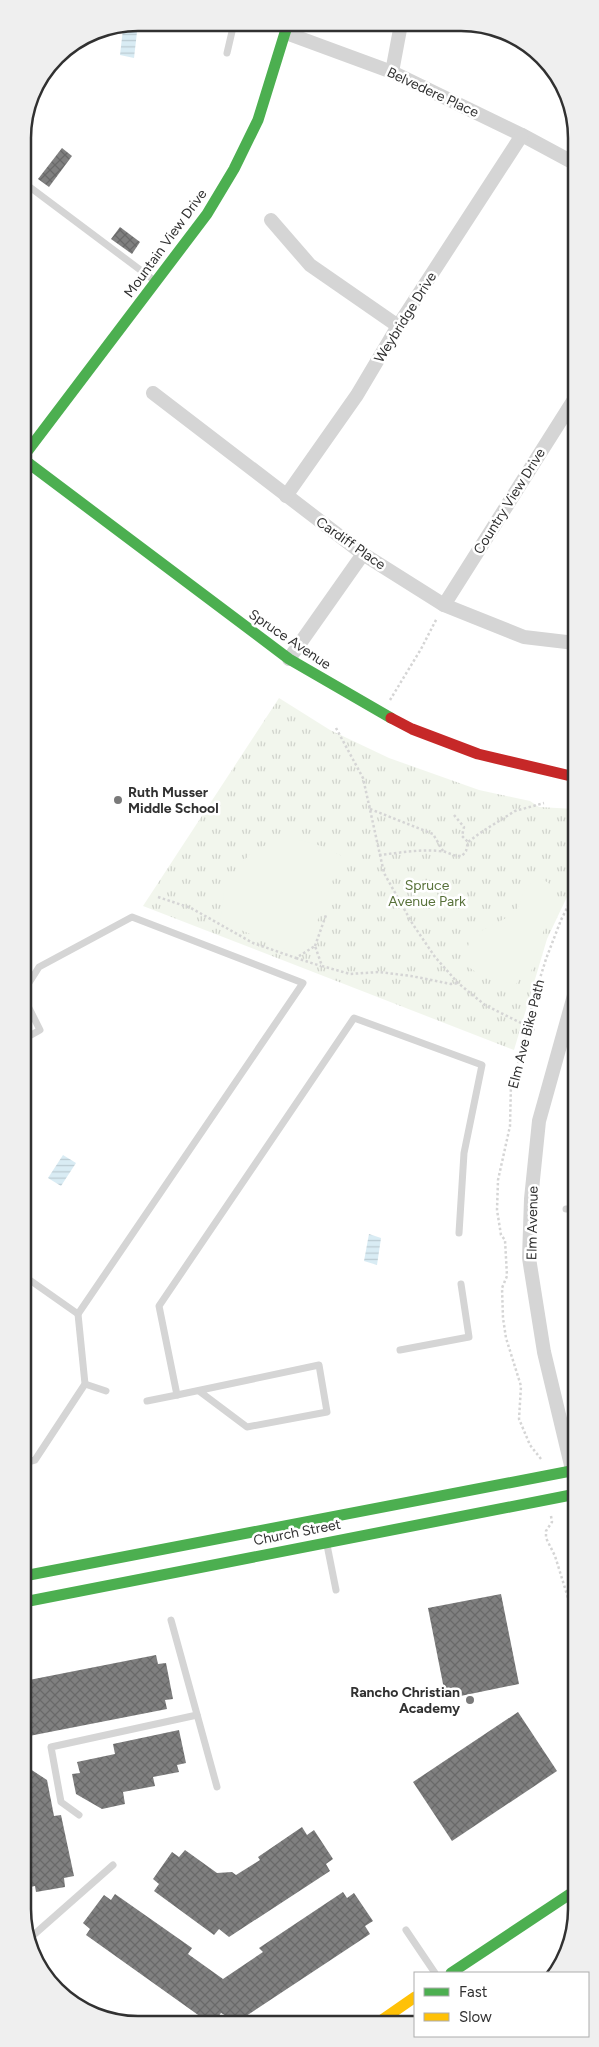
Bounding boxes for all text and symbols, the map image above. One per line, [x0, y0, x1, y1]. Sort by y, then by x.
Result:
street label: Belvedere Place [384, 64, 482, 121]
street label: Mountain View Drive [120, 186, 211, 301]
street label: Weybridge Drive [371, 268, 440, 366]
street label: Country View Drive [470, 445, 549, 557]
street label: Cardiff Place [313, 513, 389, 574]
street label: Spruce Avenue [245, 606, 334, 673]
place label: Ruth Musser Middle School [128, 784, 219, 817]
marker: Ruth Musser Middle School [112, 794, 124, 806]
park label: Spruce Avenue Park [388, 877, 466, 910]
street label: Elm Ave Bike Path [505, 978, 548, 1091]
street label: Elm Avenue [523, 1185, 542, 1260]
street label: Church Street [252, 1516, 342, 1549]
place label: Rancho Christian Academy [350, 1684, 461, 1717]
marker: Rancho Christian Academy [464, 1694, 476, 1706]
legend [414, 1972, 589, 2037]
text: Fast [459, 1983, 488, 2001]
text: Slow [459, 2008, 492, 2026]

